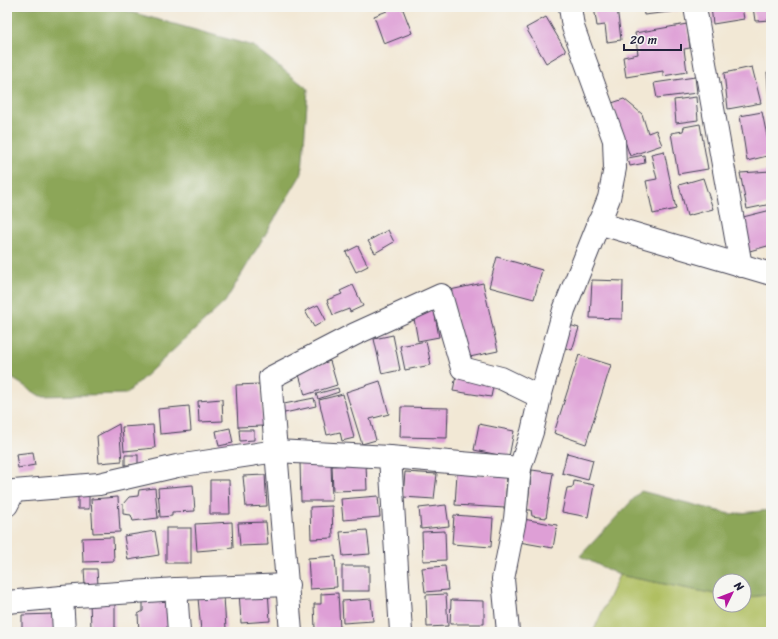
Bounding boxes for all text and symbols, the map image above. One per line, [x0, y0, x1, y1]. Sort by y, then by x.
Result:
scale bar [624, 26, 681, 52]
text: 20 m [630, 29, 657, 51]
north arrow [712, 573, 752, 613]
text: N [729, 577, 749, 596]

